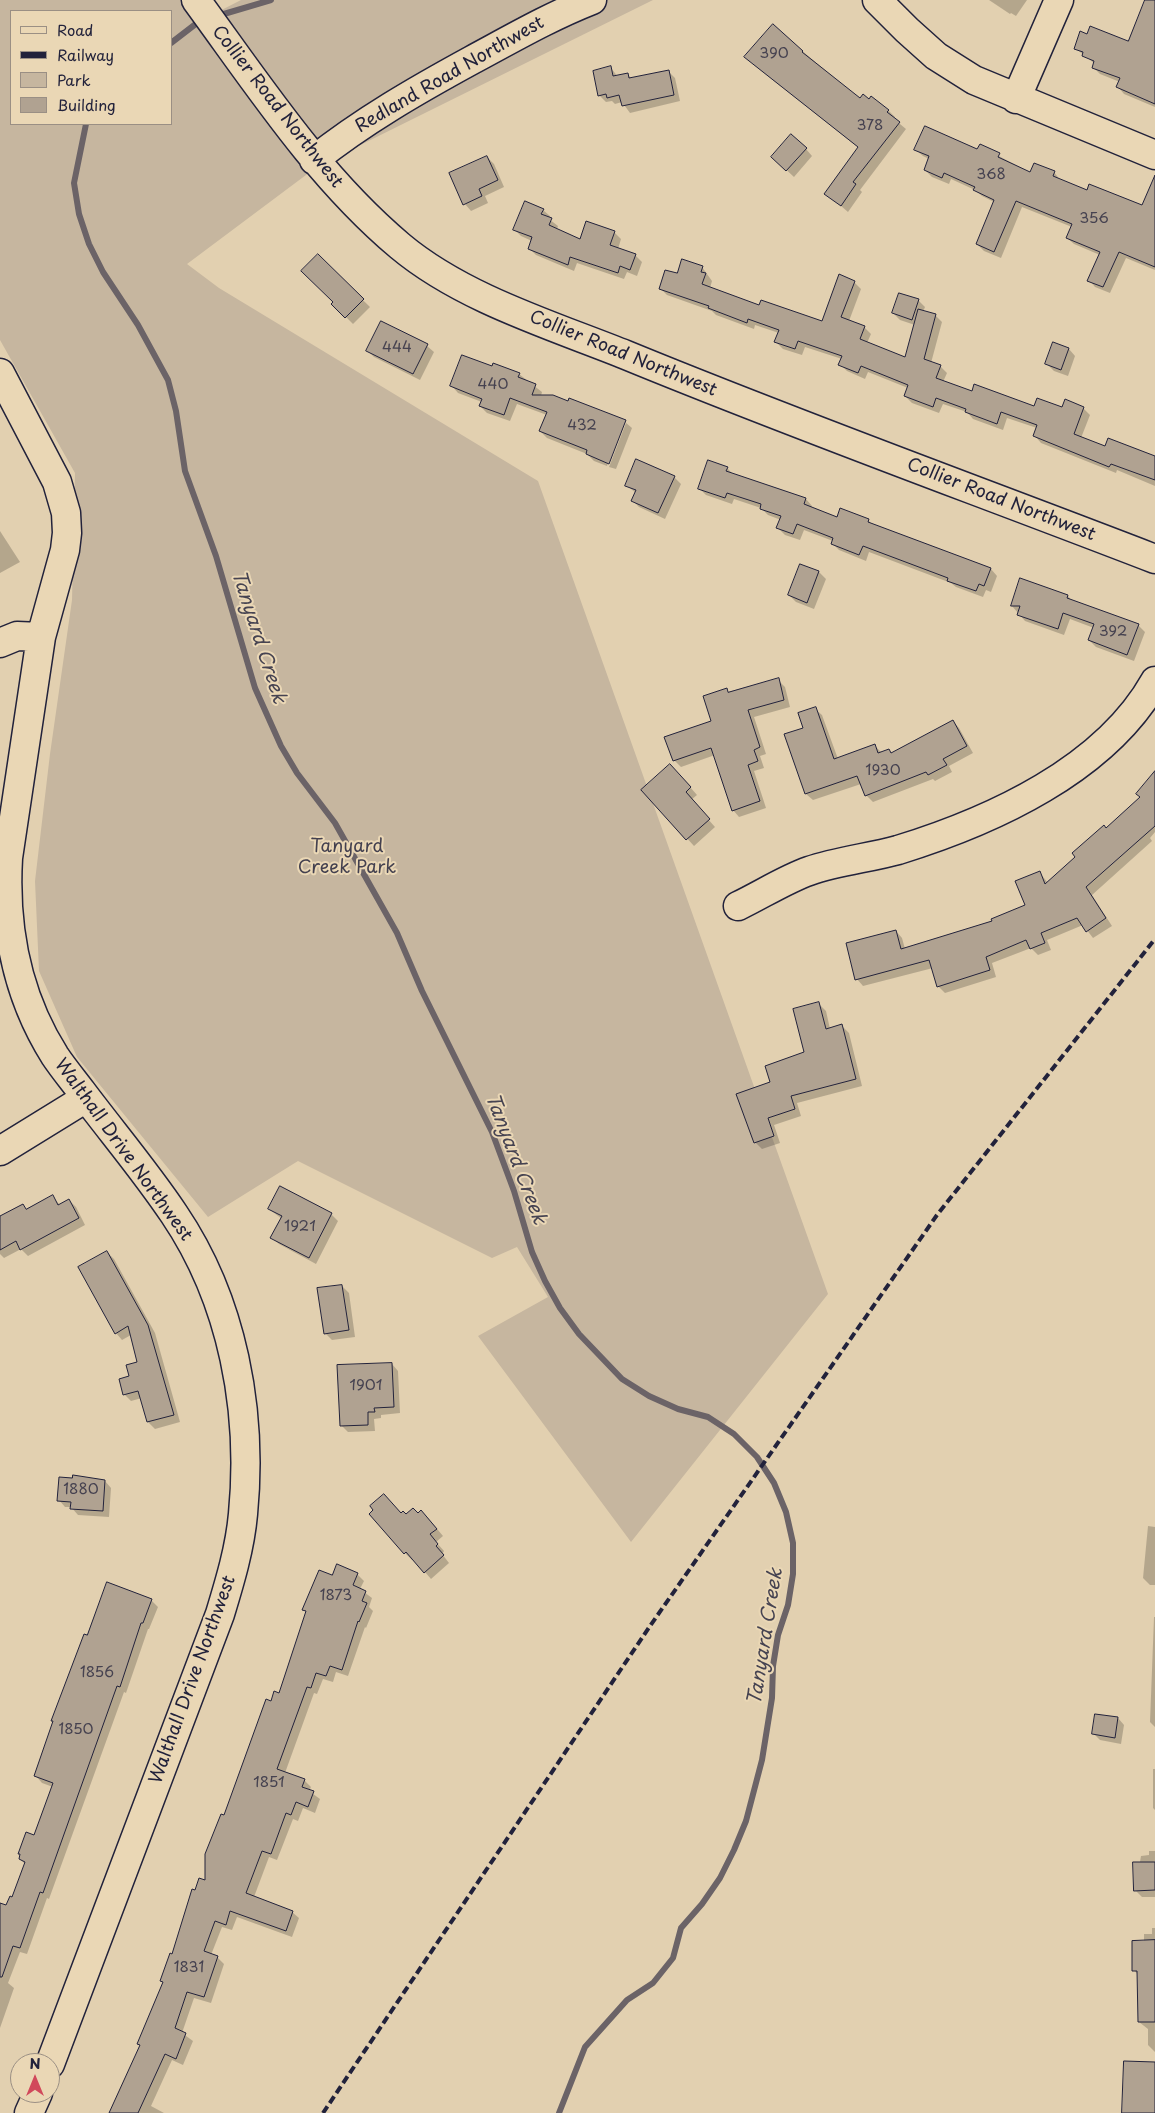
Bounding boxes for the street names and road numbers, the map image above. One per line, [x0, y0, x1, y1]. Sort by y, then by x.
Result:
street label: Redland Road Northwest [352, 12, 548, 138]
street label: Collier Road Northwest [207, 21, 347, 193]
street label: Collier Road Northwest [526, 306, 720, 402]
street label: Collier Road Northwest [904, 454, 1098, 546]
street label: Walthall Drive Northwest [50, 1055, 196, 1245]
street label: Walthall Drive Northwest [145, 1573, 241, 1787]

